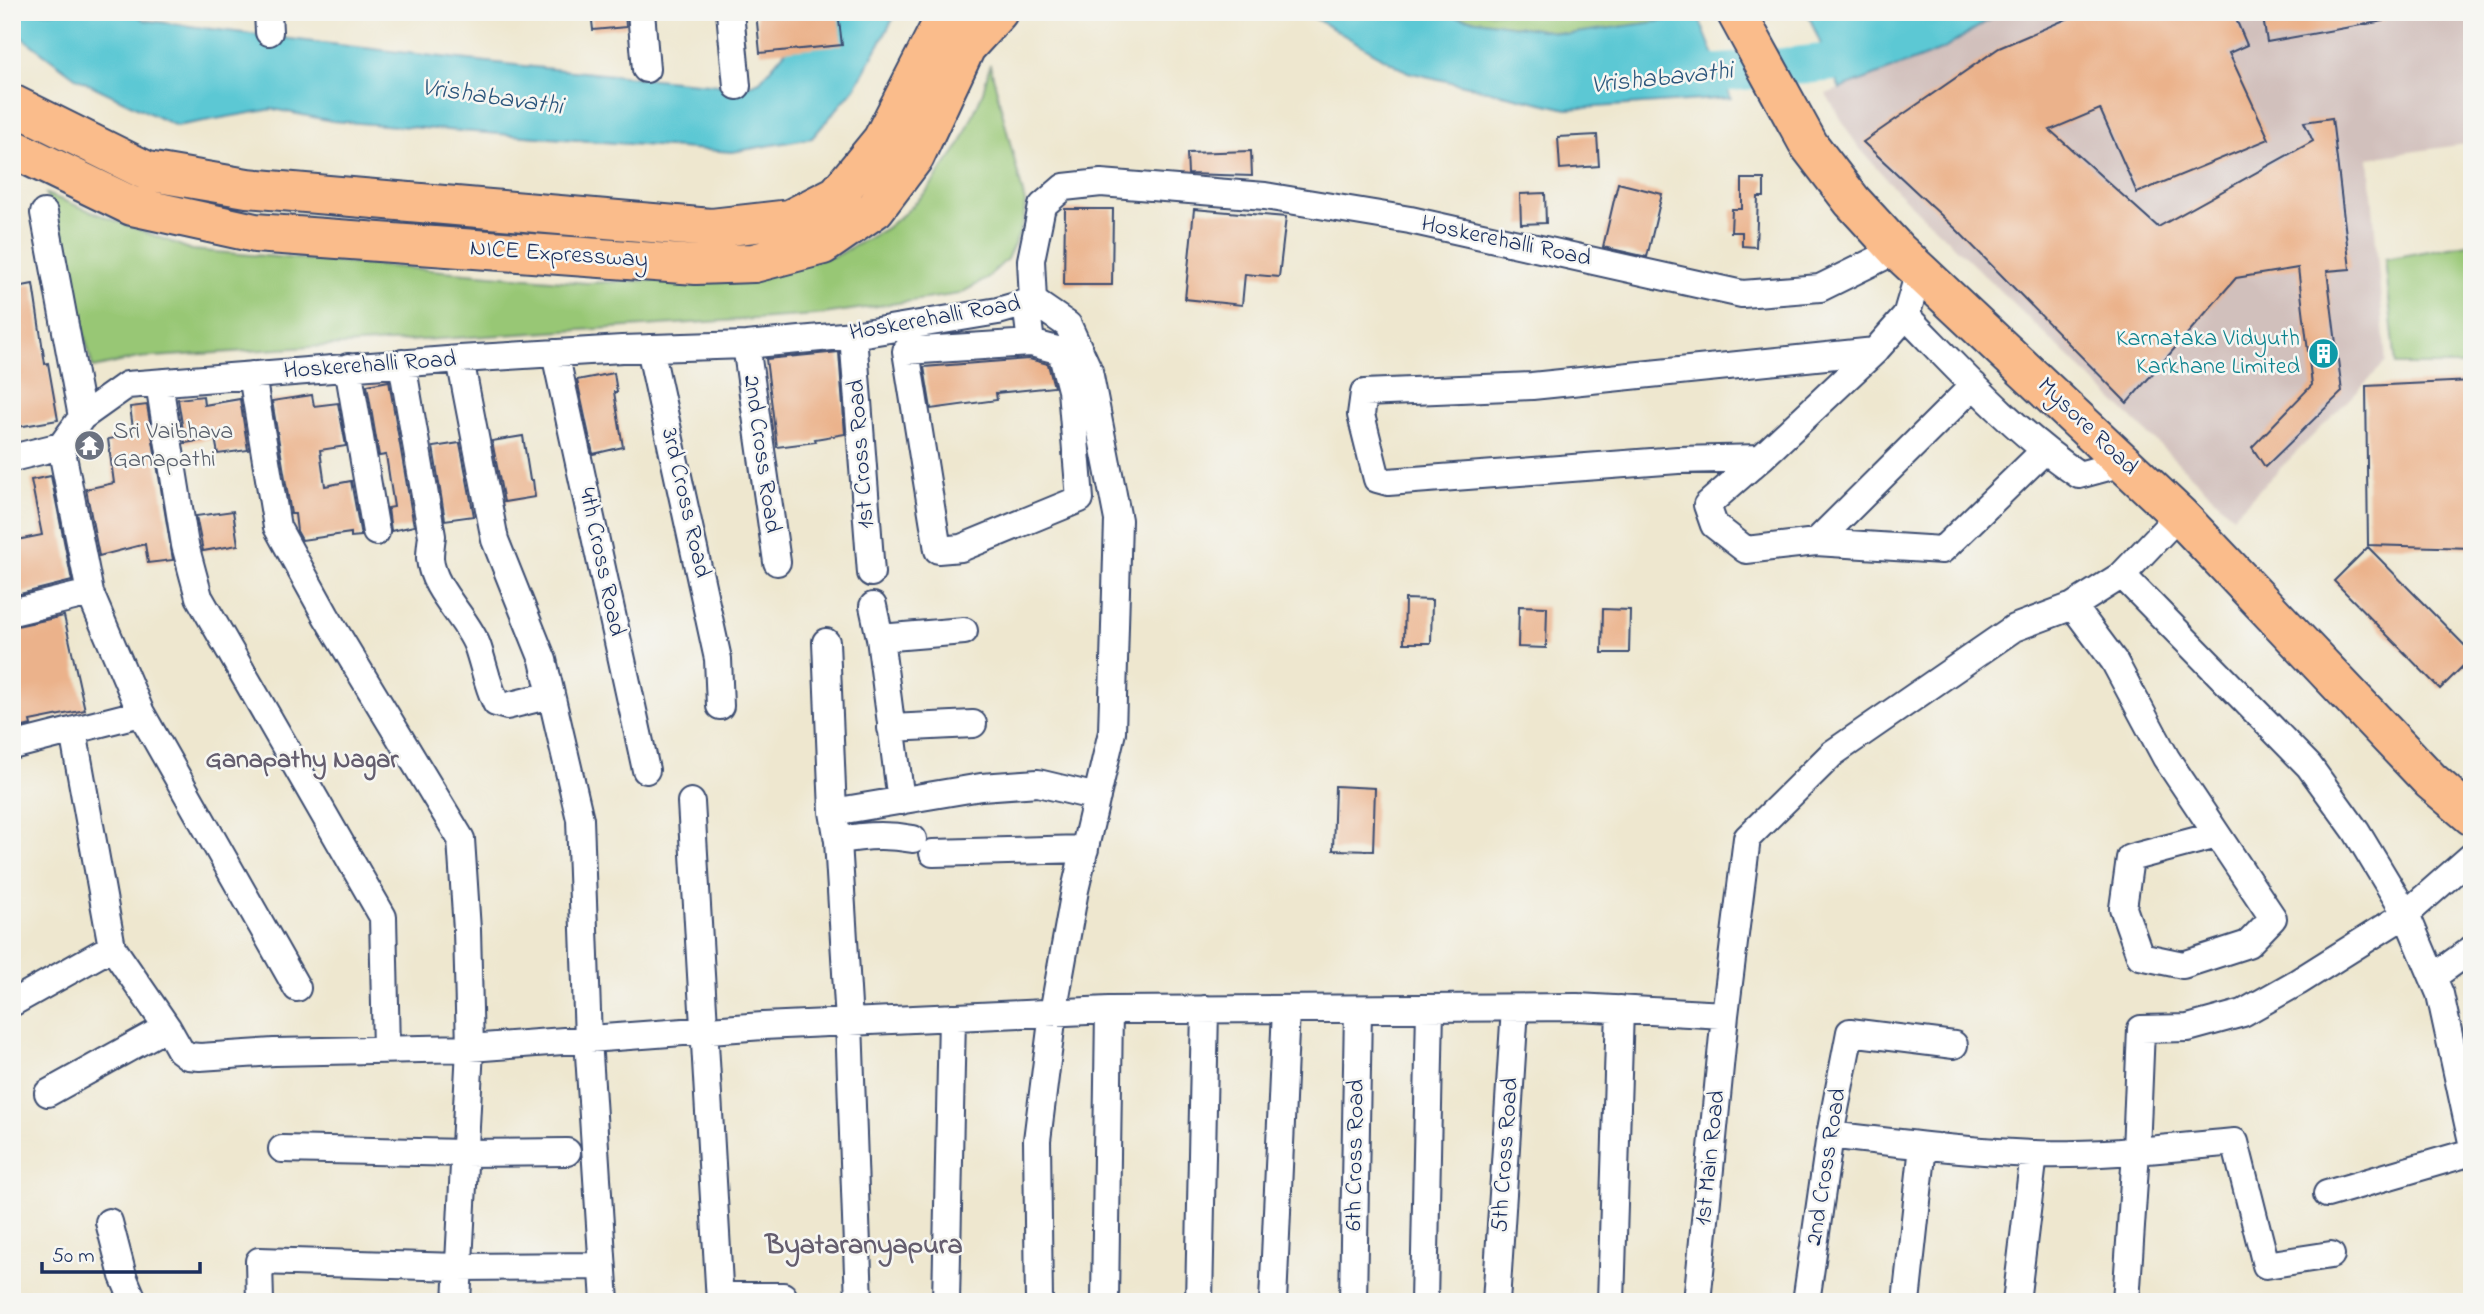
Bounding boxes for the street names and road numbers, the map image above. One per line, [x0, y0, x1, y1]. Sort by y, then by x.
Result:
street label: Hoskerehalli Road [1418, 207, 1595, 277]
street label: NICE Expressway [469, 231, 649, 280]
street label: Hoskerehalli Road [847, 287, 1024, 351]
street label: Hoskerehalli Road [282, 342, 458, 389]
street label: Mysore Road [2028, 370, 2146, 485]
street label: 2nd Cross Road [733, 373, 789, 536]
street label: 1st Cross Road [839, 378, 885, 530]
street label: 3rd Cross Road [651, 425, 719, 582]
street label: 4th Cross Road [568, 484, 634, 640]
street label: 5th Cross Road [1483, 1076, 1529, 1233]
street label: 6th Cross Road [1337, 1078, 1375, 1231]
street label: 2nd Cross Road [1797, 1085, 1857, 1248]
street label: 1st Main Road [1686, 1088, 1736, 1227]

